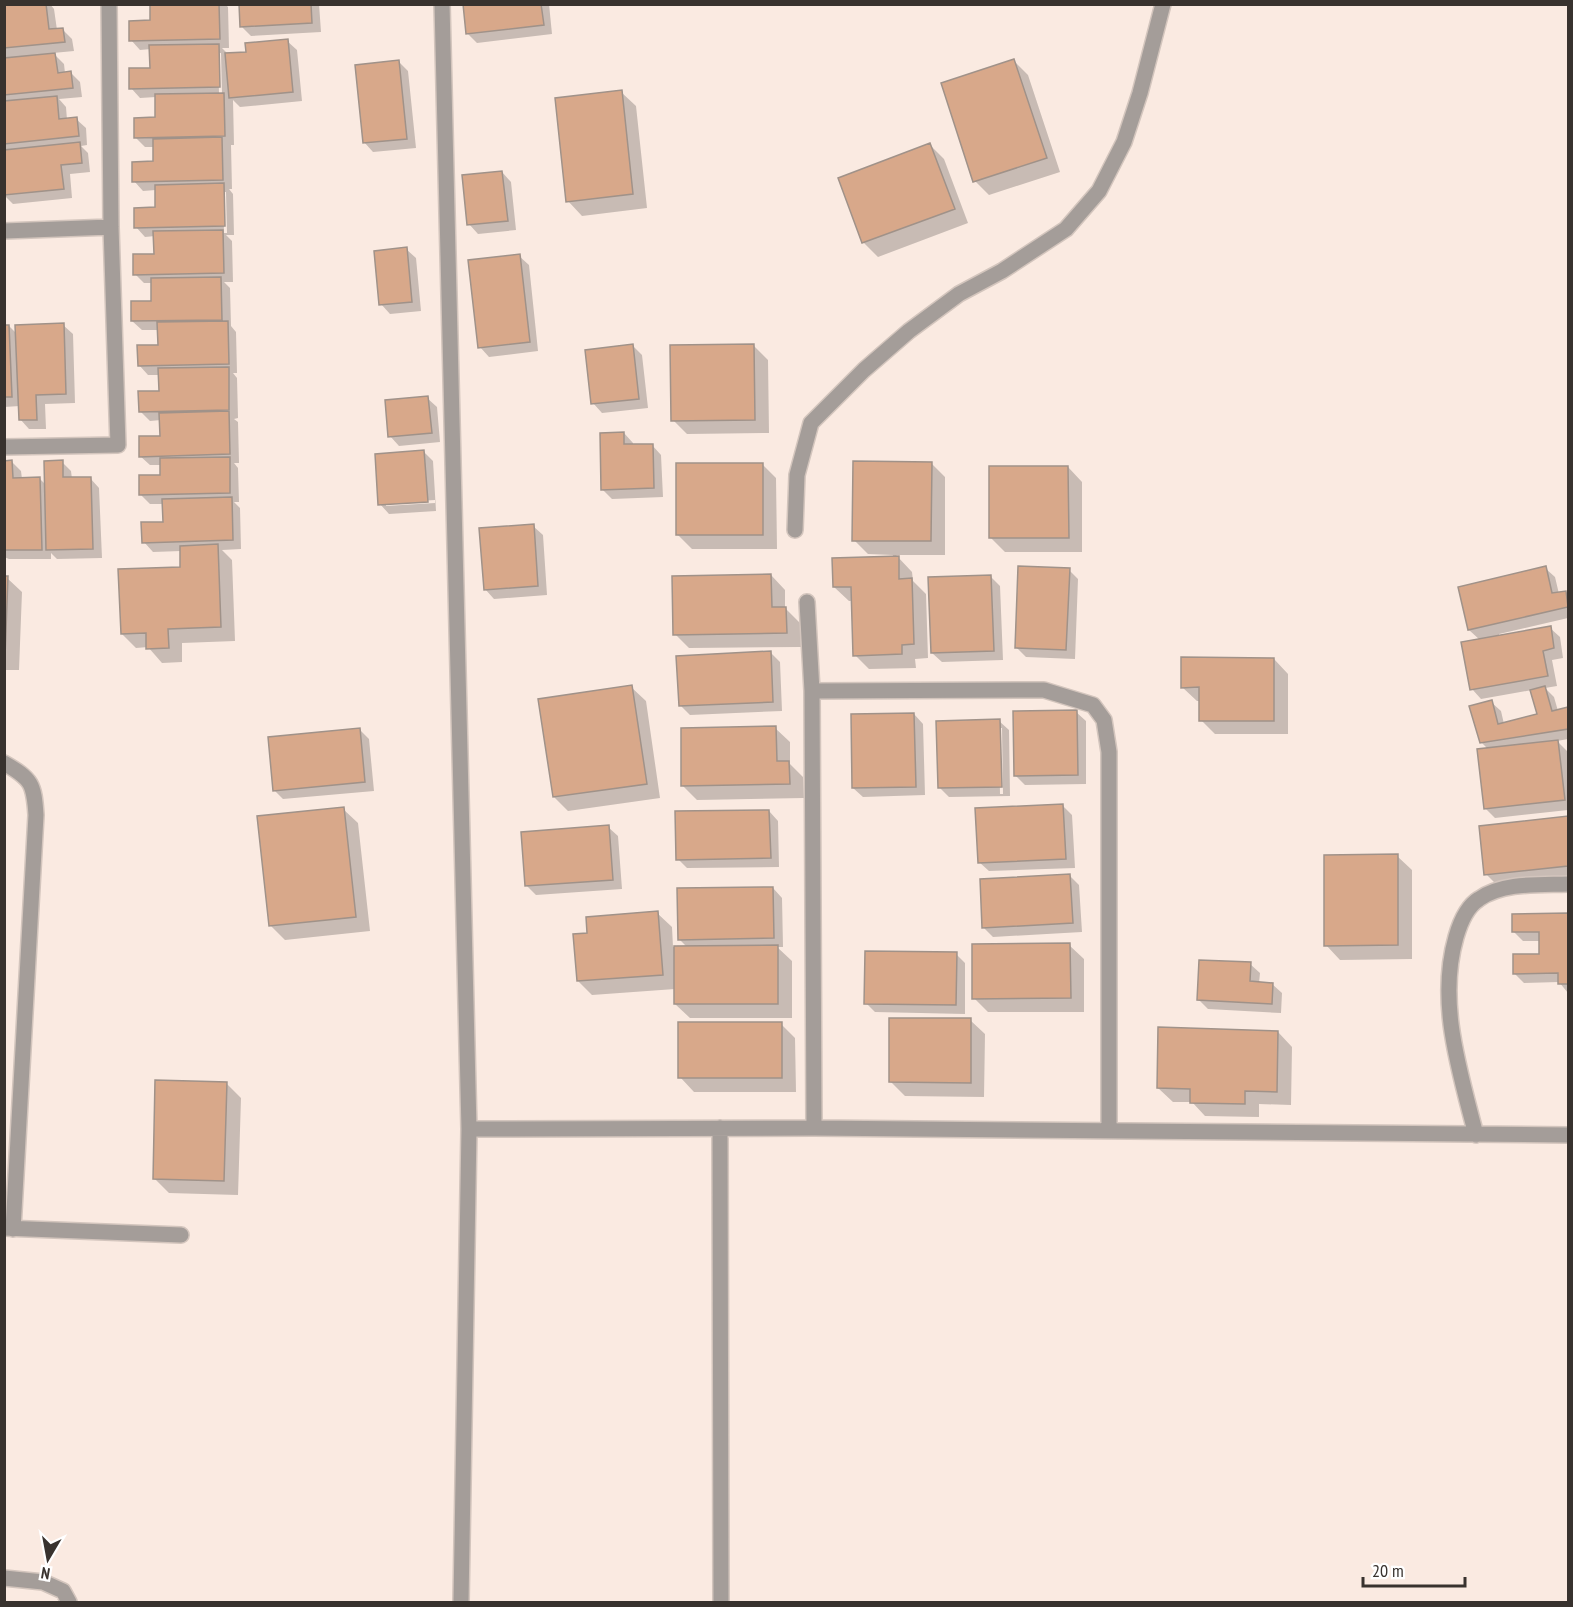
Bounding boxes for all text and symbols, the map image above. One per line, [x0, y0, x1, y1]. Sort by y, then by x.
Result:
north arrow [18, 1529, 78, 1589]
scale bar [1363, 1550, 1465, 1588]
text: 20 m [1372, 1559, 1404, 1582]
text: N [39, 1563, 51, 1584]

